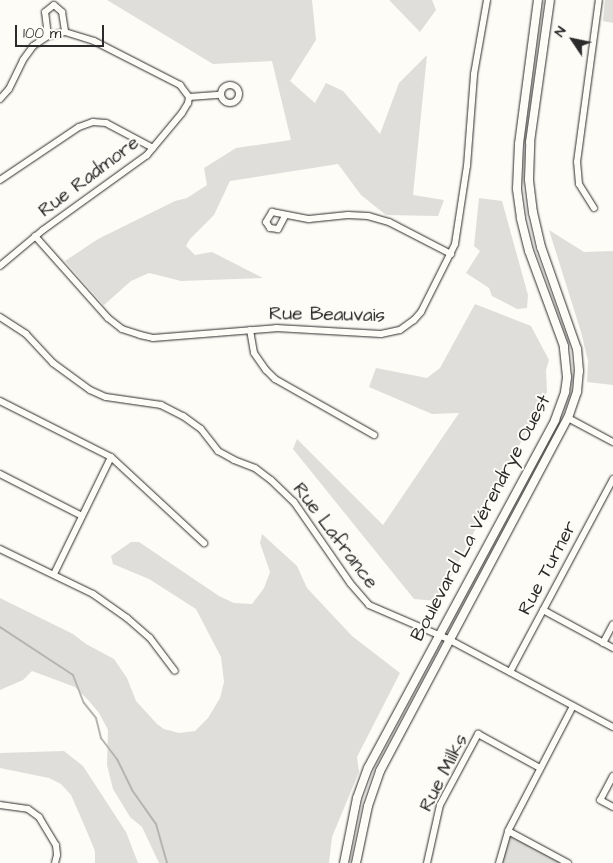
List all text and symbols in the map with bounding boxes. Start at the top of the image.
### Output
scale bar [18,15,106,47]
north arrow [548,15,598,65]
text: N [550,22,571,41]
text: 100 m [23,23,62,44]
street label: Rue Radmore [34,132,144,222]
street label: Rue Beauvais [269,303,385,327]
street label: Boulevard La Vérendrye Ouest [406,391,556,645]
street label: Rue Lafrance [288,478,382,594]
street label: Rue Turner [514,517,582,619]
street label: Rue Milks [415,730,473,816]

